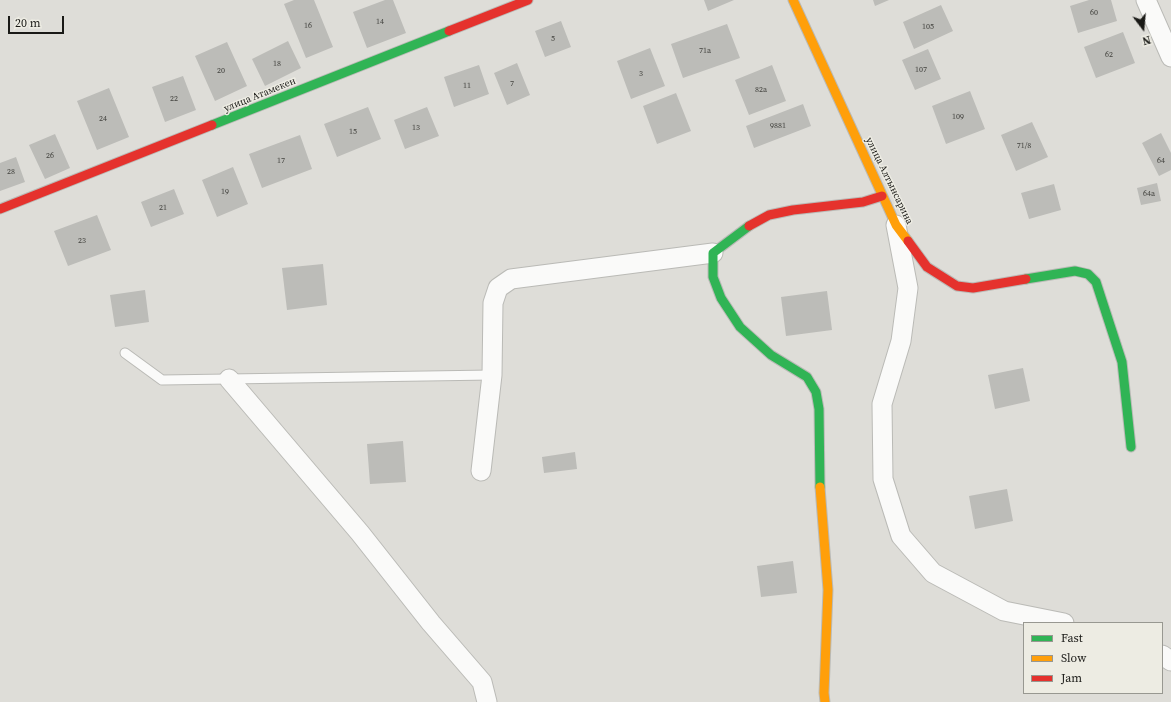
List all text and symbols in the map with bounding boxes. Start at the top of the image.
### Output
scale bar [10,8,66,34]
house number: 60 [1090,8,1098,18]
north arrow [1123,8,1163,48]
text: 20 m [15,15,41,31]
house number: 14 [376,17,384,27]
house number: 16 [304,21,312,31]
house number: 105 [922,22,934,32]
text: N [1141,32,1152,48]
house number: 5 [551,34,555,44]
house number: 71а [699,46,711,56]
house number: 62 [1105,50,1113,60]
house number: 18 [273,59,281,69]
house number: 107 [915,65,927,75]
house number: 20 [217,66,225,76]
house number: 3 [639,69,643,79]
street label: улица Атамекен [222,75,298,115]
house number: 7 [510,79,514,89]
house number: 11 [463,81,471,91]
house number: 82а [755,85,767,95]
house number: 22 [170,94,178,104]
house number: 109 [952,112,964,122]
house number: 24 [99,114,107,124]
house number: 9881 [770,121,786,131]
house number: 13 [412,123,420,133]
house number: 15 [349,127,357,137]
street label: улица Алтынсарина [863,136,915,226]
house number: 71/8 [1017,141,1031,151]
house number: 26 [46,151,54,161]
house number: 17 [277,156,285,166]
house number: 64 [1157,156,1165,166]
house number: 28 [7,167,15,177]
house number: 19 [221,187,229,197]
house number: 64а [1143,189,1155,199]
house number: 21 [159,203,167,213]
house number: 23 [78,236,86,246]
legend [1023,622,1163,694]
text: Fast [1061,630,1083,646]
text: Slow [1061,650,1086,666]
text: Jam [1061,670,1082,686]

